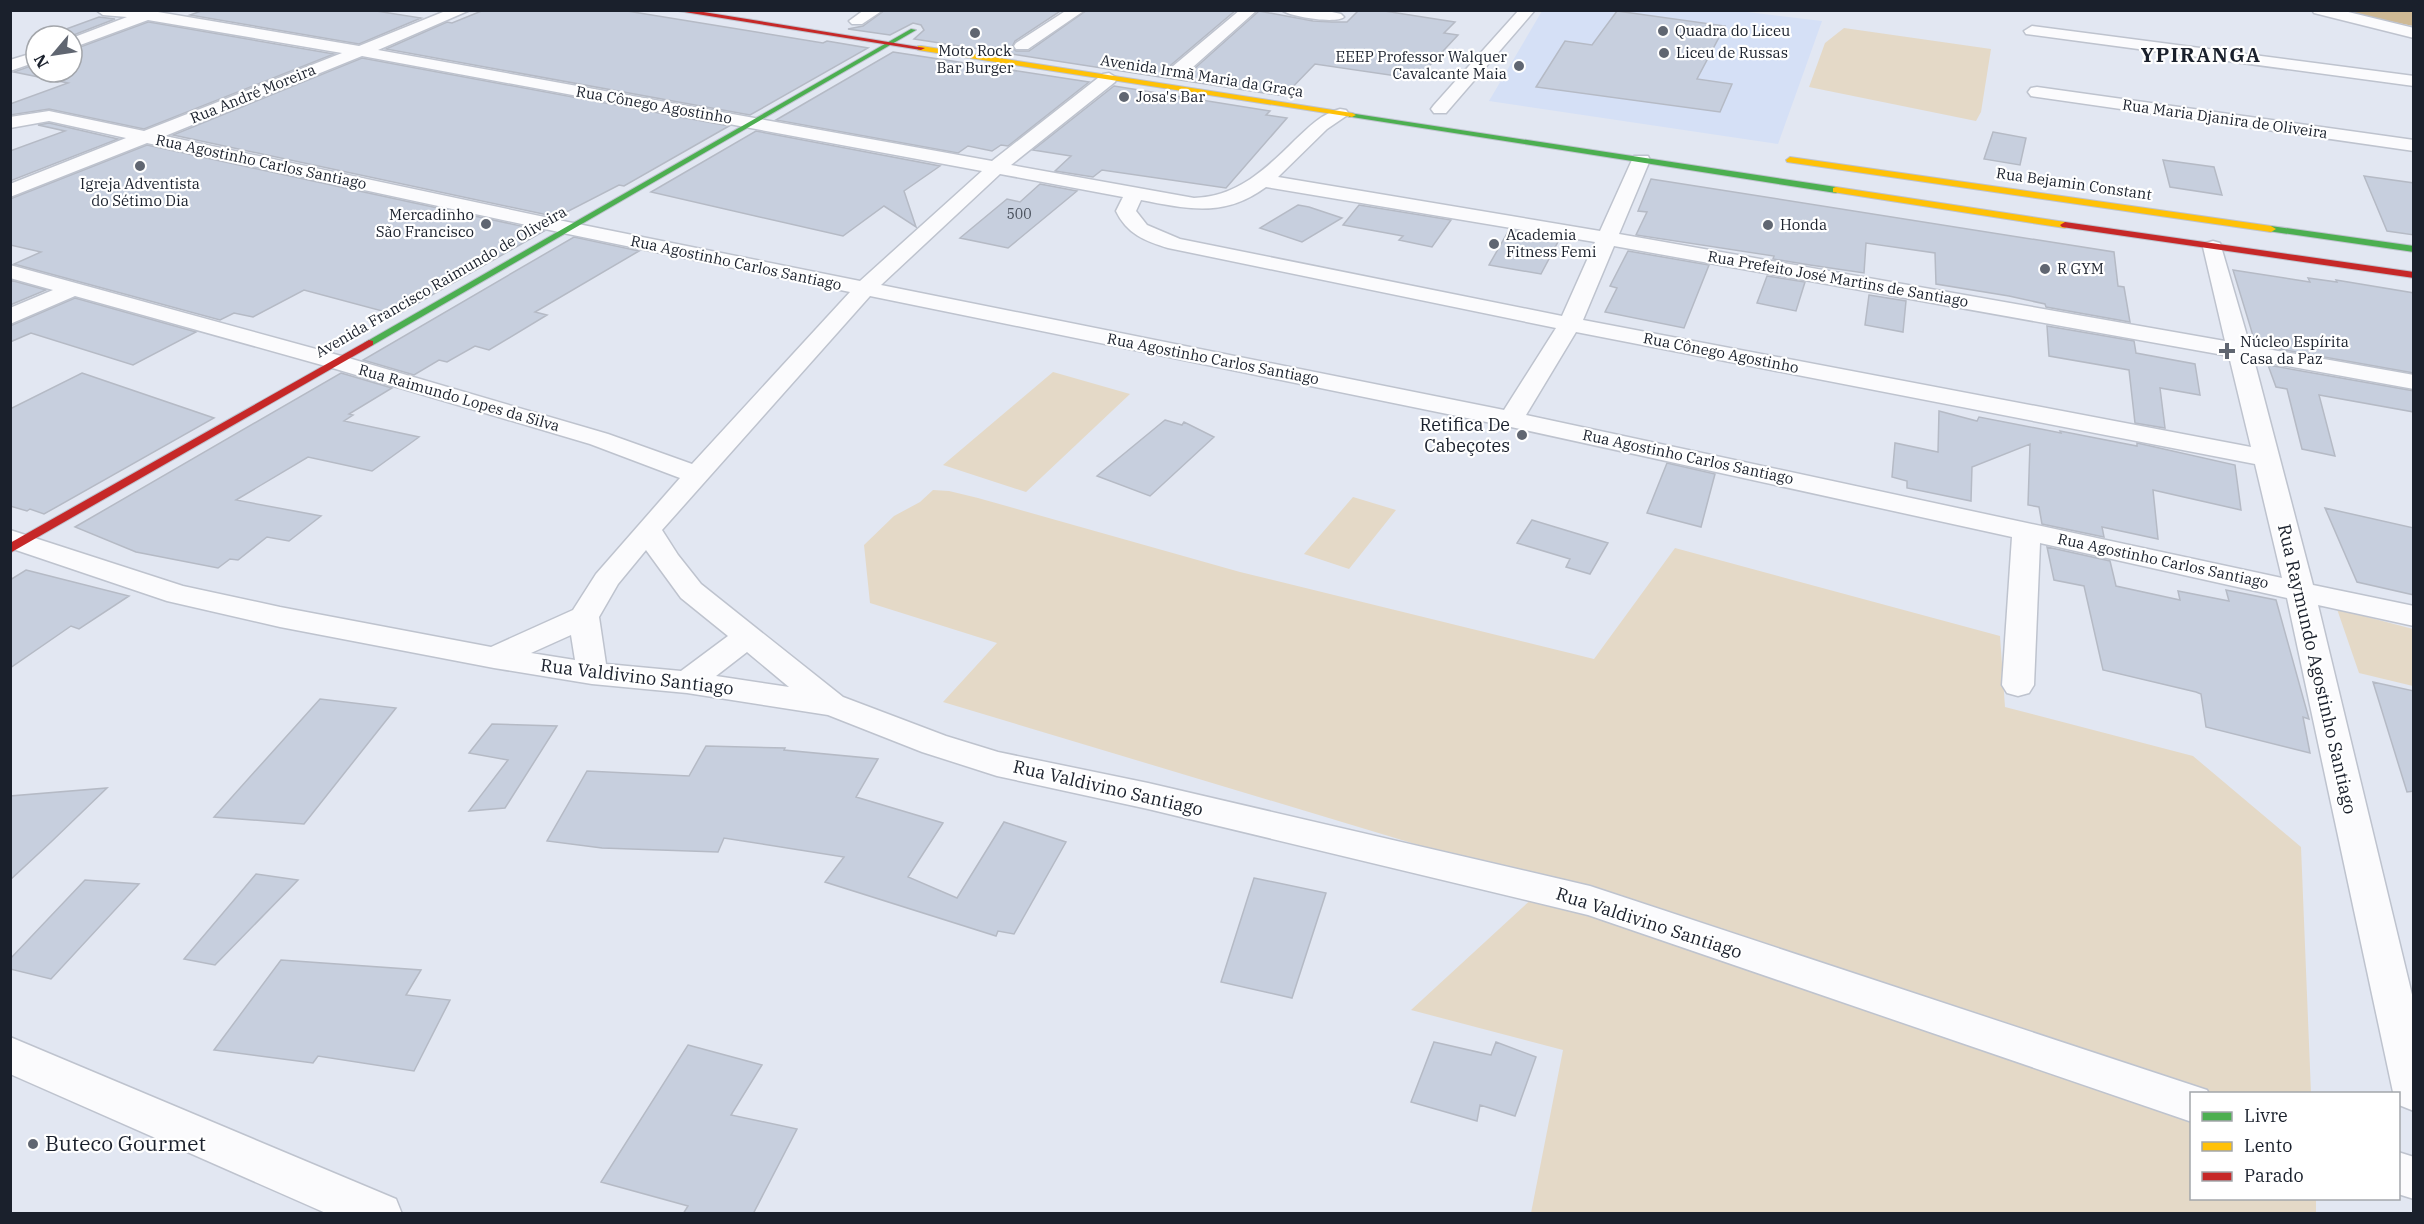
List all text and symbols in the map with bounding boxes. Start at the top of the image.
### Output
place label: Quadra do Liceu [1675,21,1790,40]
north arrow [24,24,84,84]
marker: Quadra do Liceu [1656,24,1670,38]
marker: Moto Rock Bar Burger [968,26,982,40]
place label: Moto Rock Bar Burger [937,41,1014,77]
district label: YPIRANGA [2140,41,2262,68]
place label: Liceu de Russas [1676,43,1788,62]
marker: Liceu de Russas [1657,46,1671,60]
place label: EEEP Professor Walquer Cavalcante Maia [1336,47,1507,83]
street label: Avenida Irmã Maria da Graça [1099,50,1305,101]
text: N [29,51,53,72]
marker: EEEP Professor Walquer Cavalcante Maia [1512,59,1526,73]
street label: Rua André Moreira [187,60,318,127]
street label: Rua Cônego Agostinho [575,81,734,128]
place label: Josa's Bar [1136,87,1206,106]
marker: Josa's Bar [1117,90,1131,104]
street label: Rua Maria Djanira de Oliveira [2121,95,2329,142]
street label: Rua Agostinho Carlos Santiago [154,130,368,193]
marker: Igreja Adventista do Sétimo Dia [133,159,147,173]
street label: Rua Bejamin Constant [1995,163,2153,204]
place label: Igreja Adventista do Sétimo Dia [80,174,200,210]
street label: Avenida Francisco Raimundo de Oliveira [312,202,570,362]
place label: Mercadinho São Francisco [376,205,474,241]
house number: 500 [1006,205,1032,223]
place label: Honda [1780,215,1827,234]
marker: Mercadinho São Francisco [479,217,493,231]
marker: Honda [1761,218,1775,232]
place label: Academia Fitness Femi [1506,225,1597,261]
street label: Rua Agostinho Carlos Santiago [629,231,843,294]
marker: Academia Fitness Femi [1487,237,1501,251]
street label: Rua Prefeito José Martins de Santiago [1706,246,1970,311]
place label: R GYM [2057,259,2104,278]
marker: R GYM [2038,262,2052,276]
street label: Rua Cônego Agostinho [1642,328,1801,377]
street label: Rua Agostinho Carlos Santiago [1106,329,1321,388]
place label: Núcleo Espírita Casa da Paz [2240,332,2349,368]
marker: Núcleo Espírita Casa da Paz [2218,342,2236,360]
street label: Rua Raimundo Lopes da Silva [356,360,562,435]
place label: Retifica De Cabeçotes [1420,413,1510,457]
street label: Rua Agostinho Carlos Santiago [1581,425,1795,488]
marker: Retifica De Cabeçotes [1515,428,1529,442]
street label: Rua Raymundo Agostinho Santiago [2273,522,2362,816]
street label: Rua Agostinho Carlos Santiago [2056,529,2270,592]
street label: Rua Valdivino Santiago [539,653,735,700]
street label: Rua Valdivino Santiago [1011,754,1205,821]
street label: Rua Valdivino Santiago [1553,882,1745,963]
legend [2190,1092,2400,1200]
text: Livre [2244,1104,2288,1127]
place label: Buteco Gourmet [45,1129,206,1157]
text: Lento [2244,1134,2292,1157]
marker: Buteco Gourmet [26,1137,40,1151]
text: Parado [2244,1164,2304,1187]

